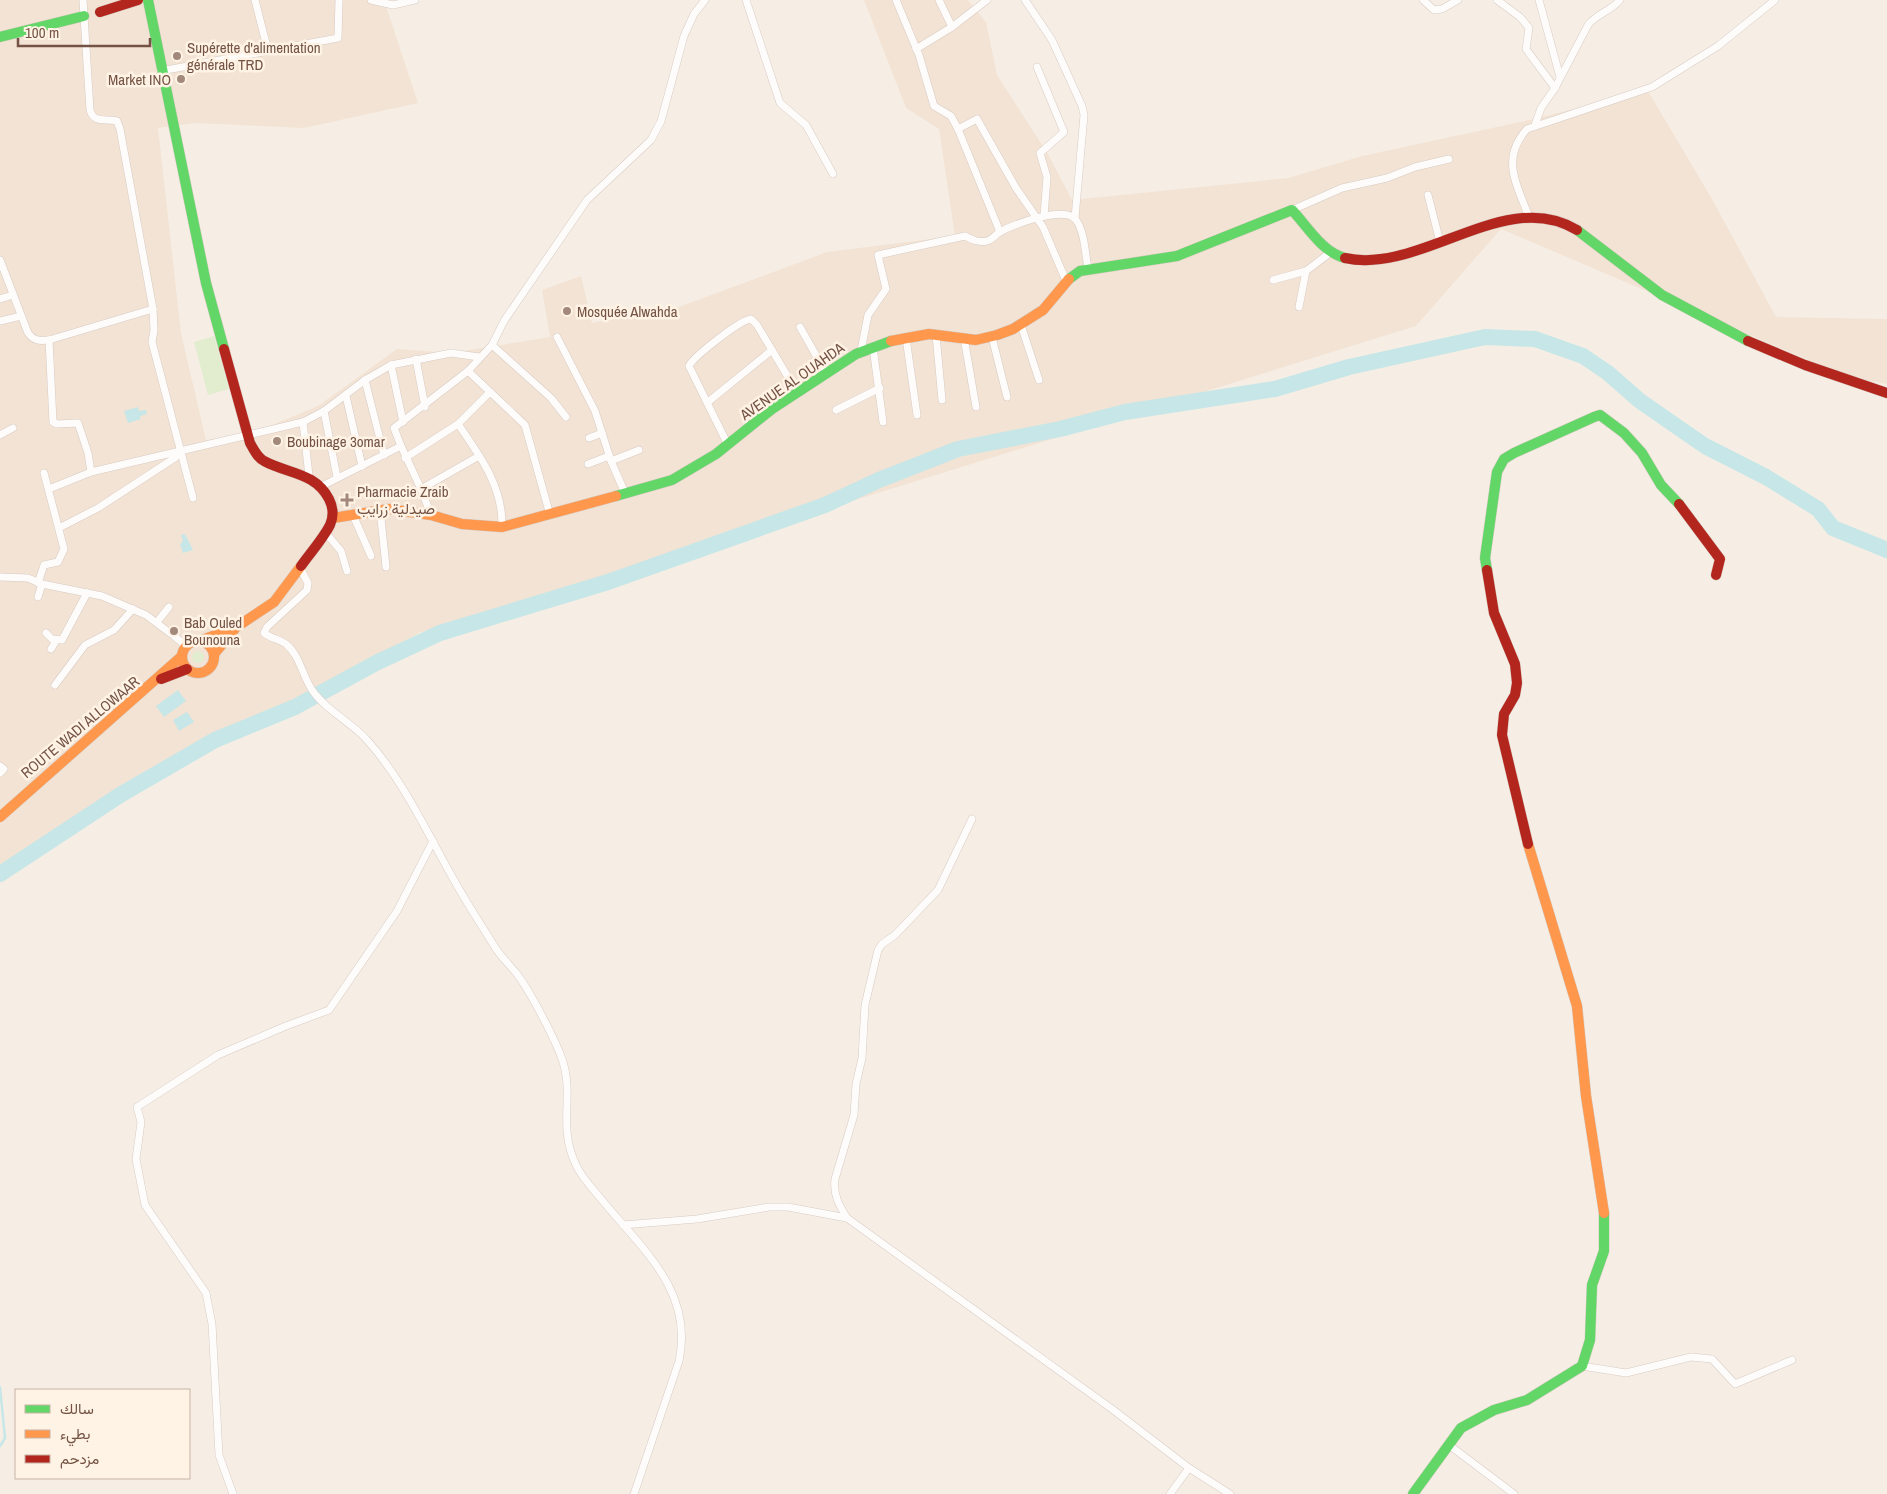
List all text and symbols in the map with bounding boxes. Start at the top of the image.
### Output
scale bar [18,15,150,47]
text: 100 m [25,22,59,43]
place label: Supérette d'alimentation générale TRD [187,37,321,75]
marker: Supérette d'alimentation générale TRD [171,50,183,62]
place label: Market INO [108,69,171,90]
marker: Market INO [175,73,187,85]
place label: Mosquée Alwahda [577,301,678,322]
marker: Mosquée Alwahda [561,305,573,317]
street label: AVENUE AL OUAHDA [735,337,849,425]
place label: Boubinage 3omar [287,431,385,452]
marker: Boubinage 3omar [271,435,283,447]
place label: Pharmacie Zraib صيدلية زرايب [357,481,449,519]
marker: Pharmacie Zraib صيدلية زرايب [341,494,353,506]
place label: Bab Ouled Bounouna [184,612,242,650]
marker: Bab Ouled Bounouna [168,625,180,637]
street label: ROUTE WADI ALLOWAAR [16,671,144,783]
legend [15,1389,190,1479]
text: سالك [60,1398,94,1419]
text: بطيء [60,1423,90,1447]
text: مزدحم [60,1448,99,1469]

